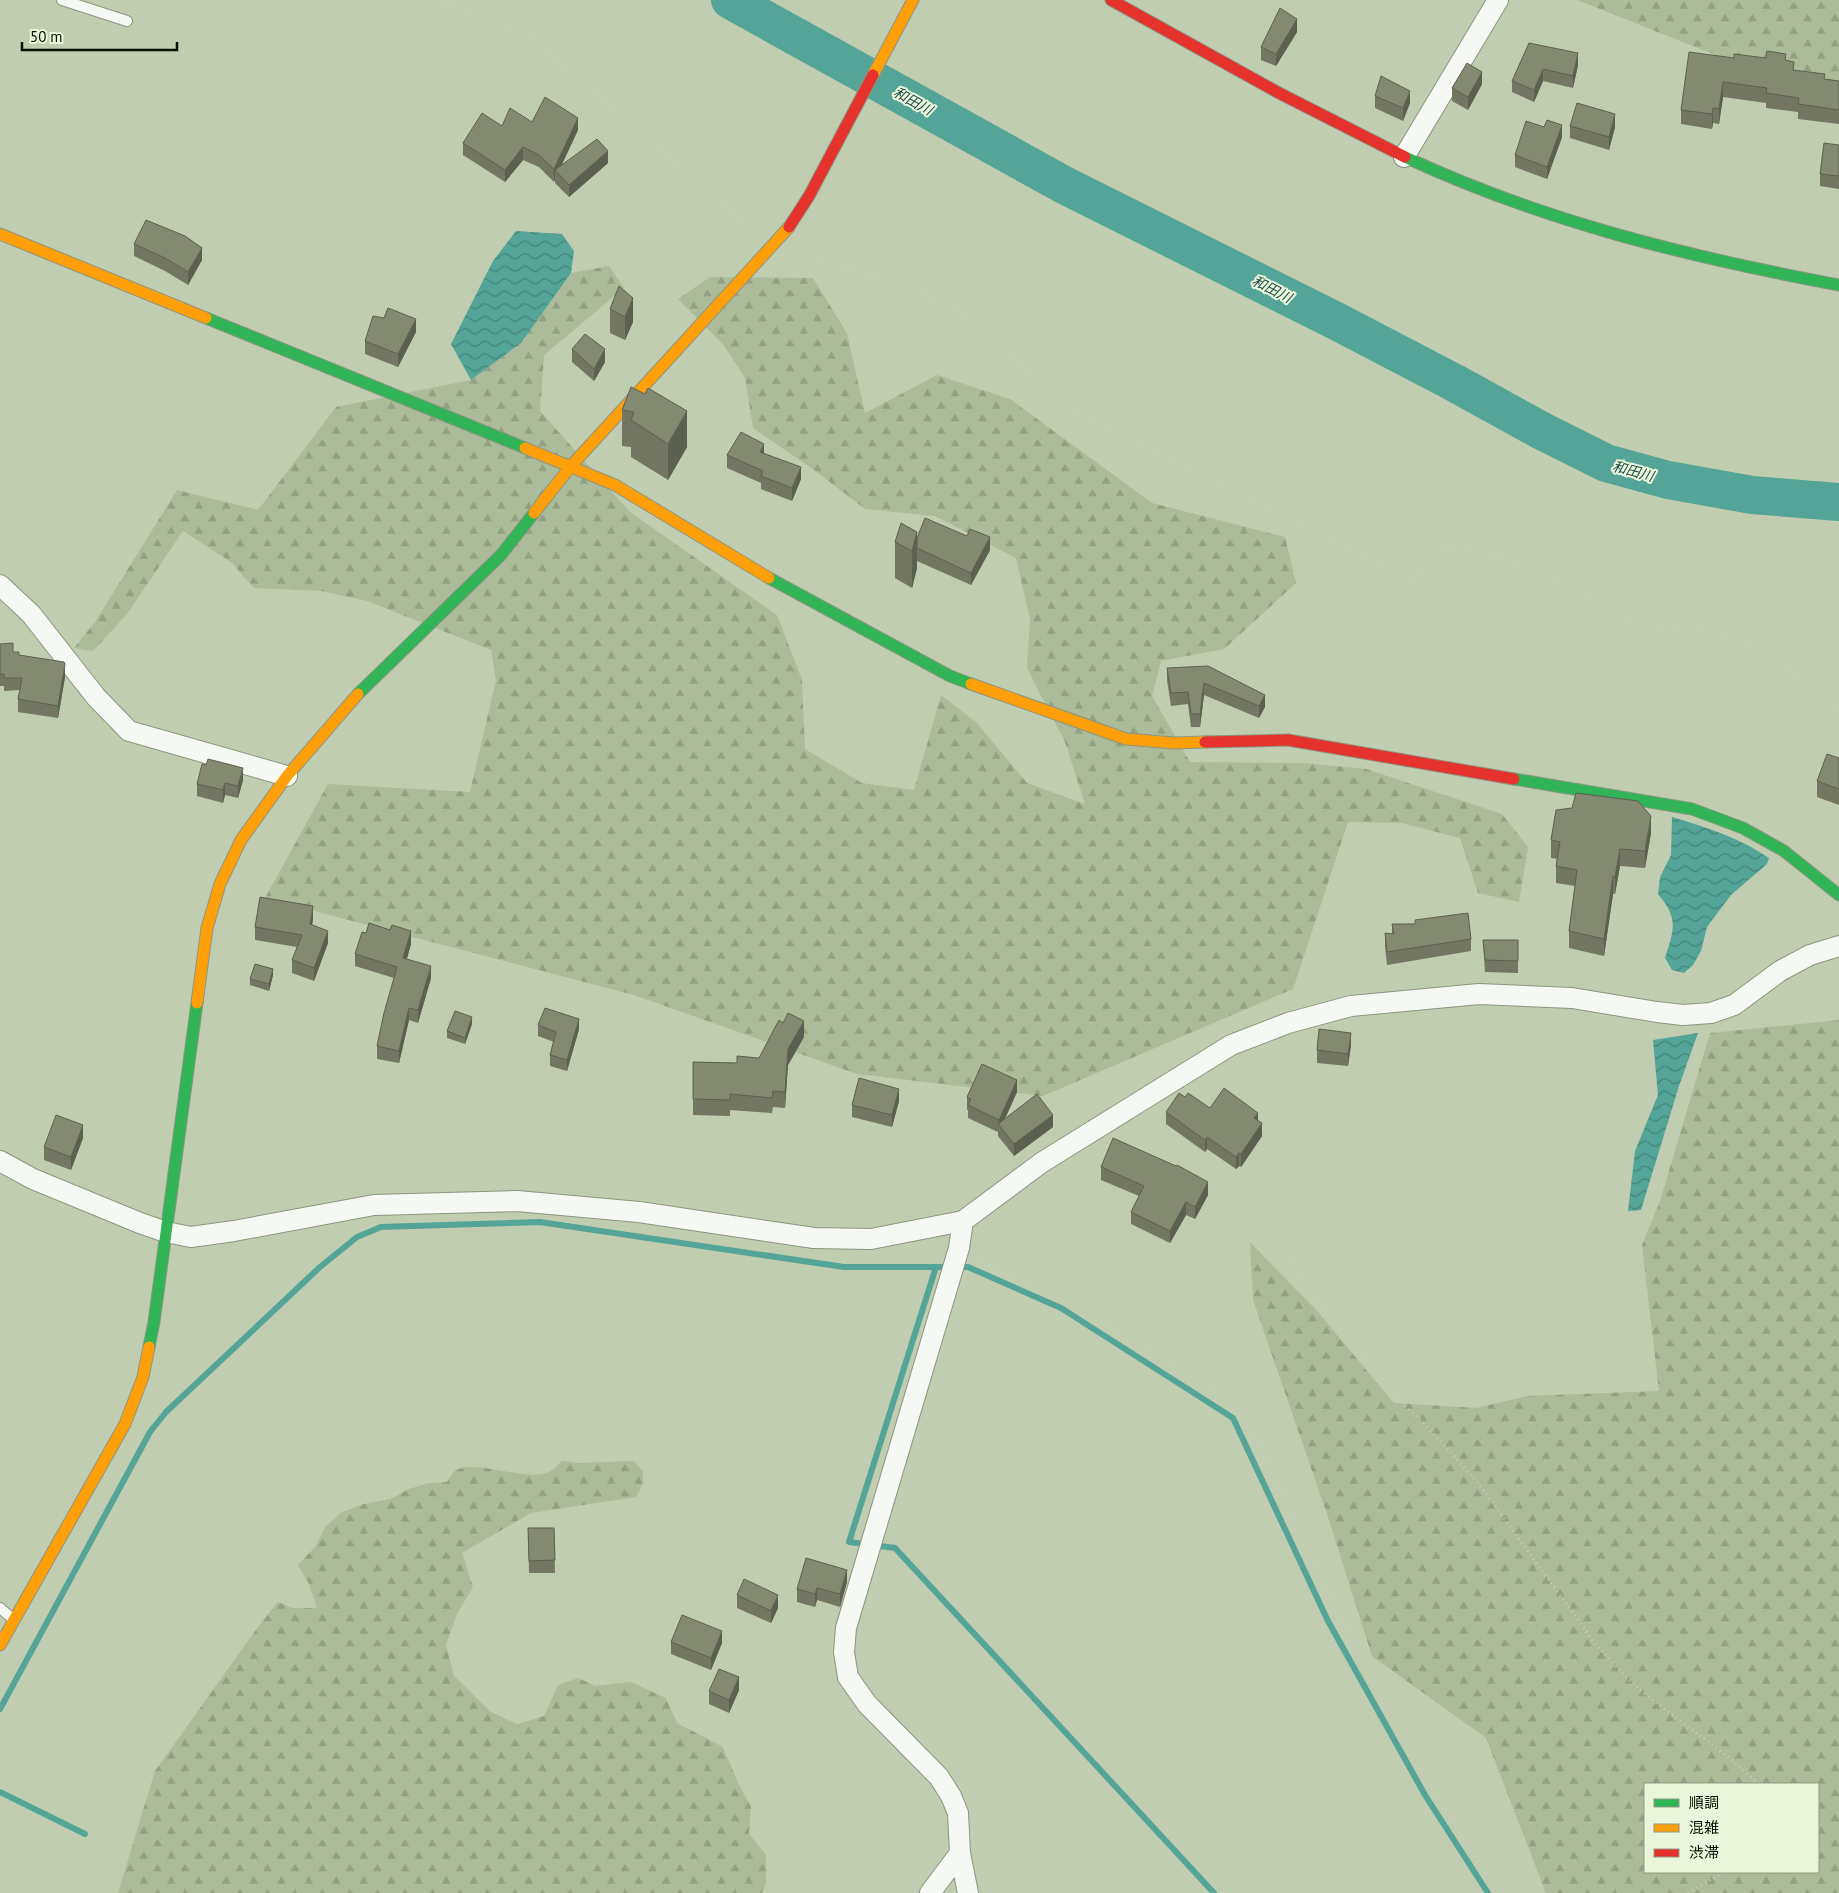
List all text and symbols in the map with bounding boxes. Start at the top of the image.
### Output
scale bar [22,20,178,52]
text: 50 m [30,27,63,46]
water label: 和田川 [890,83,937,120]
water label: 和田川 [1249,271,1297,307]
water label: 和田川 [1610,457,1658,486]
legend [1644,1783,1819,1873]
text: 順調 [1689,1793,1719,1812]
text: 混雑 [1689,1818,1719,1837]
text: 渋滞 [1689,1843,1719,1862]

